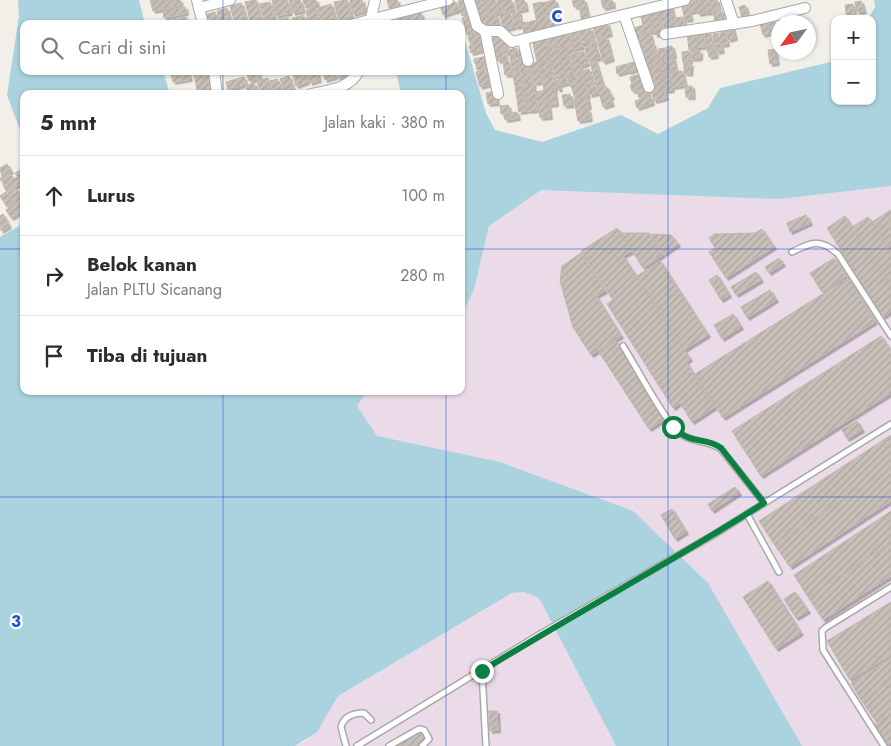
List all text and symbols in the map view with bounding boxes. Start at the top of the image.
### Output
text: C [551,5,563,28]
north arrow [771,15,816,60]
map controls [831,15,876,105]
button: + [831,15,876,60]
search box [20,20,465,75]
icon: search [38,34,66,62]
text: Cari di sini [78,34,166,61]
button: − [831,60,876,105]
text: 5 mnt [40,108,96,138]
text: Jalan kaki · 380 m [324,111,445,134]
icon: ahead [40,182,68,210]
text: Lurus [87,182,135,209]
text: 100 m [401,184,445,207]
text: Belok kanan [87,251,197,278]
icon: right [40,262,68,290]
text: 280 m [400,264,445,287]
text: Jalan PLTU Sicanang [87,278,222,301]
icon: arrive [40,342,68,370]
text: Tiba di tujuan [87,342,207,369]
route start [662,416,685,439]
text: 3 [11,610,21,633]
route end [471,660,494,683]

